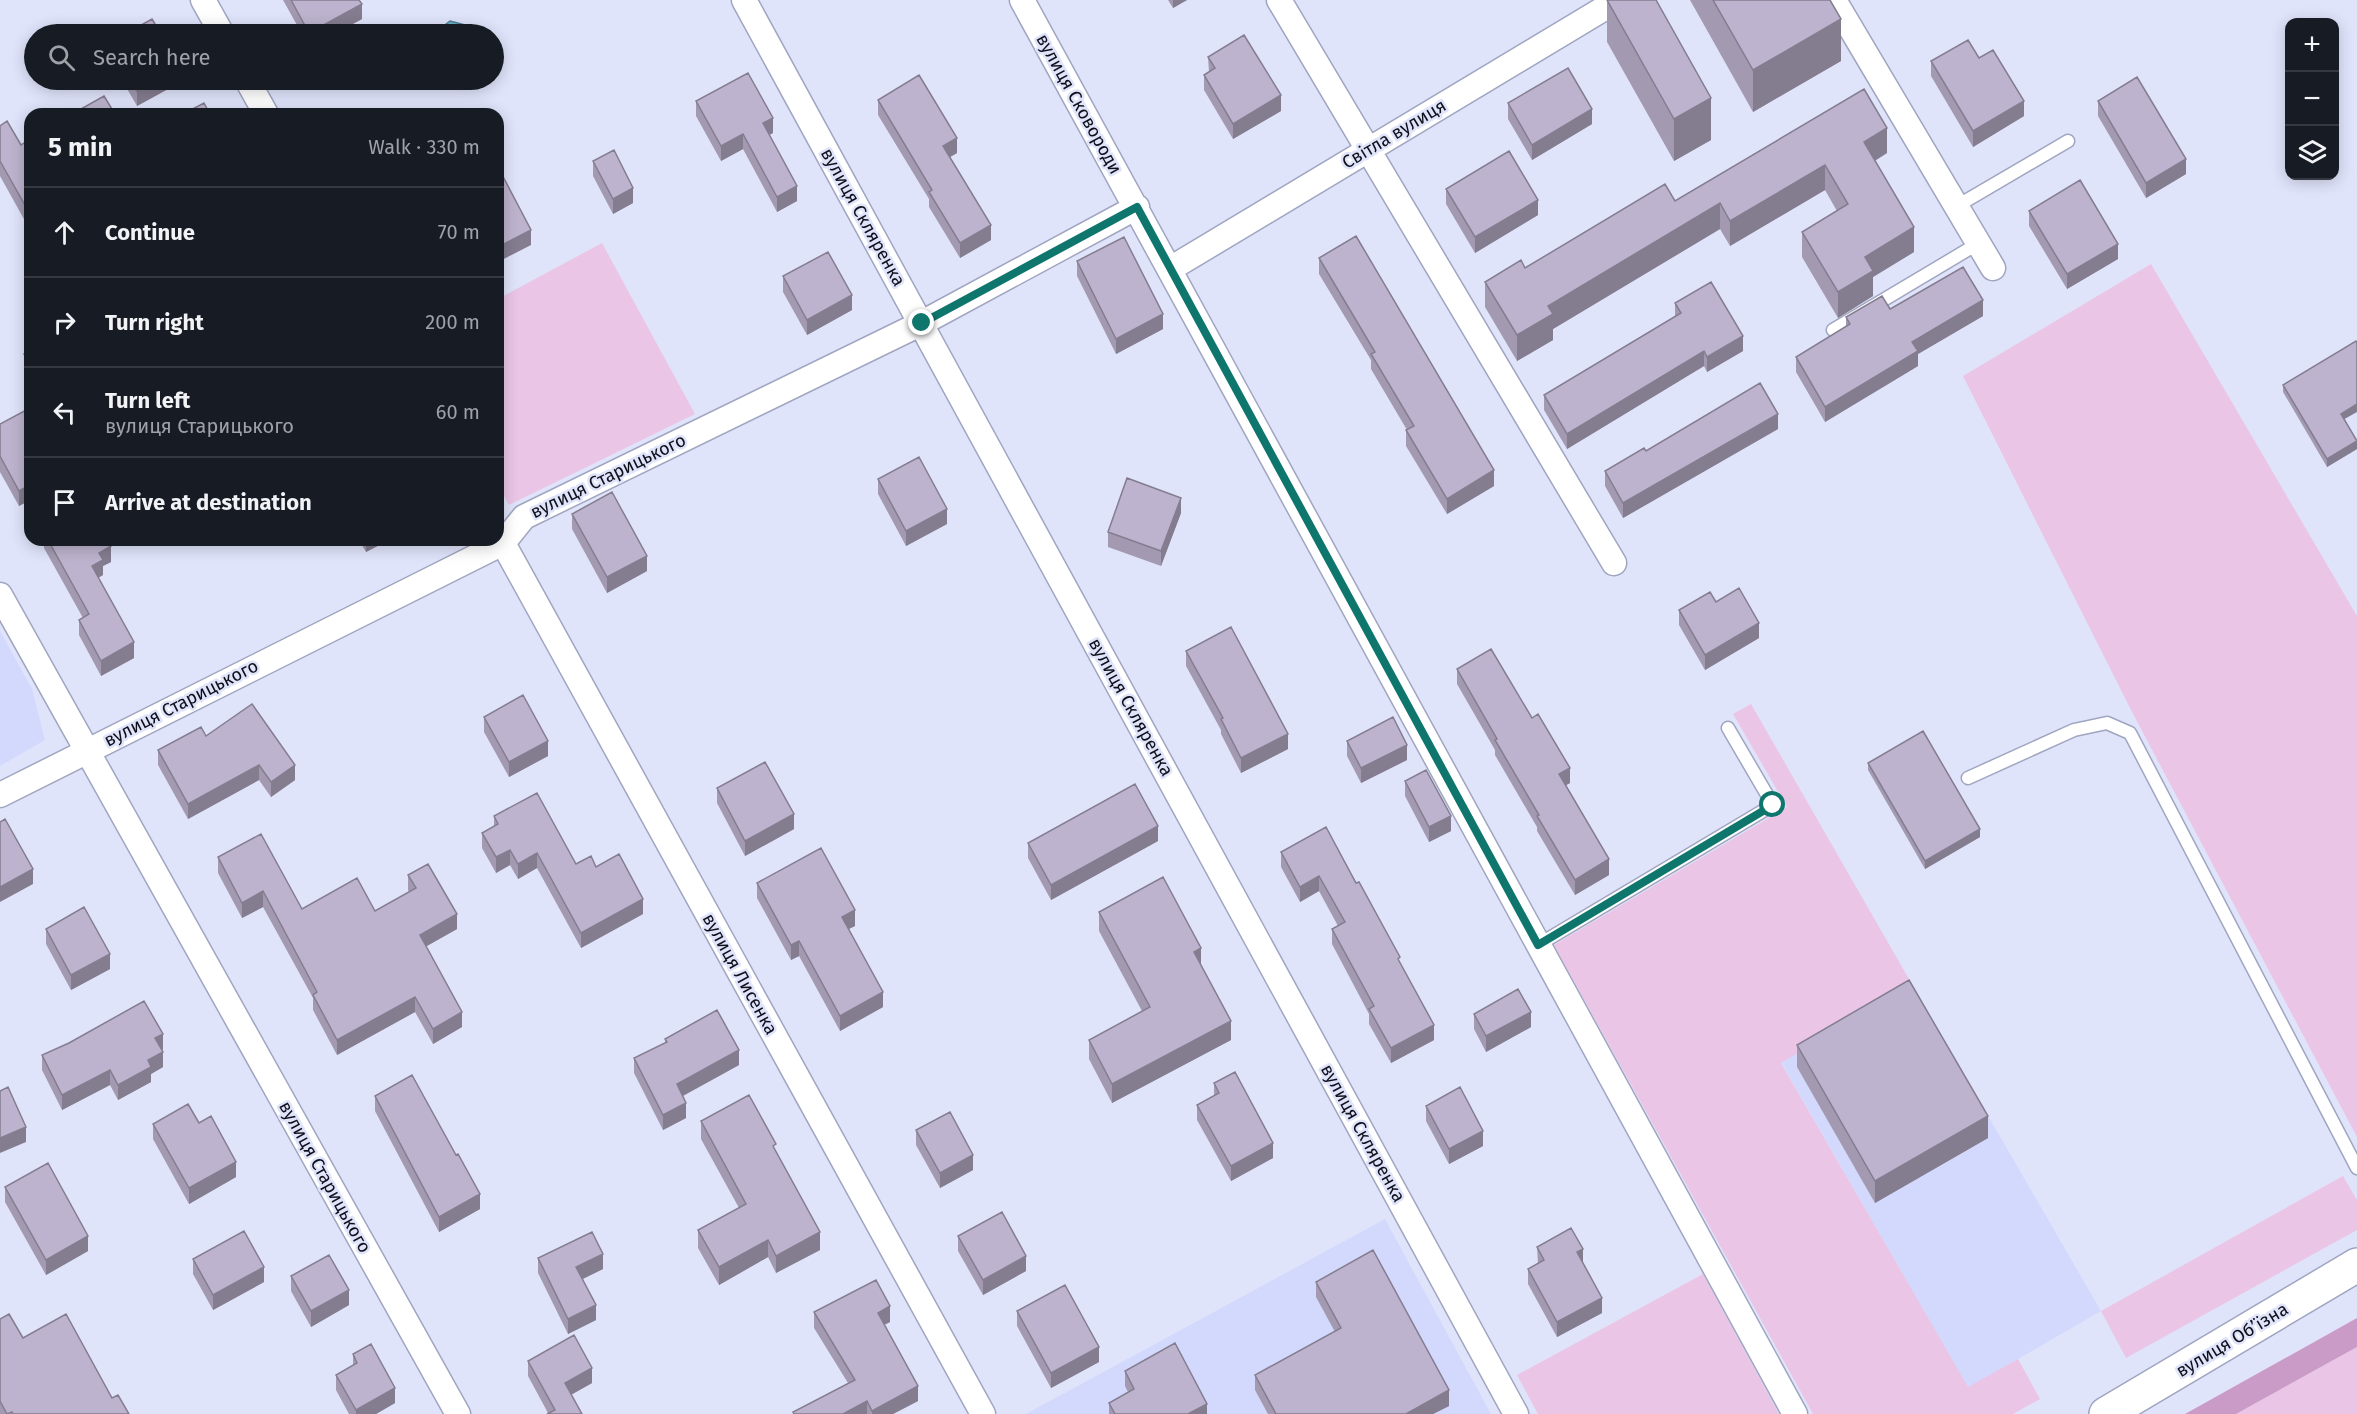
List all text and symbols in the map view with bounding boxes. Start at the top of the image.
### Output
map controls [2285,18,2339,180]
button: + [2285,18,2339,72]
search box [24,24,504,90]
street label: вулиця Сковороди [1031,30,1127,178]
icon: search [45,41,78,74]
text: Search here [93,44,211,71]
button: − [2285,72,2339,126]
street label: Світла вулиця [1338,94,1450,174]
button: layers [2285,126,2339,180]
text: 5 min [48,132,112,163]
text: Walk · 330 m [368,135,480,159]
street label: вулиця Скляренка [816,144,910,290]
icon: ahead [48,216,81,249]
text: Continue [105,219,195,246]
text: 70 m [438,220,480,244]
icon: right [48,306,81,339]
text: Turn right [105,309,204,336]
route end [908,309,934,335]
text: 200 m [425,310,480,334]
text: Turn left [105,387,190,414]
icon: left [48,396,81,429]
text: 60 m [436,400,480,424]
text: вулиця Старицького [105,414,294,438]
street label: вулиця Старицького [527,429,689,523]
icon: arrive [48,486,81,519]
text: Arrive at destination [105,489,312,516]
street label: вулиця Скляренка [1084,634,1178,780]
street label: вулиця Старицького [100,655,262,751]
route start [1759,791,1785,817]
street label: вулиця Лисенка [698,910,782,1038]
street label: вулиця Скляренка [1316,1060,1410,1206]
street label: вулиця Старицького [274,1097,376,1257]
street label: вулиця Об’їзна [2172,1298,2292,1382]

